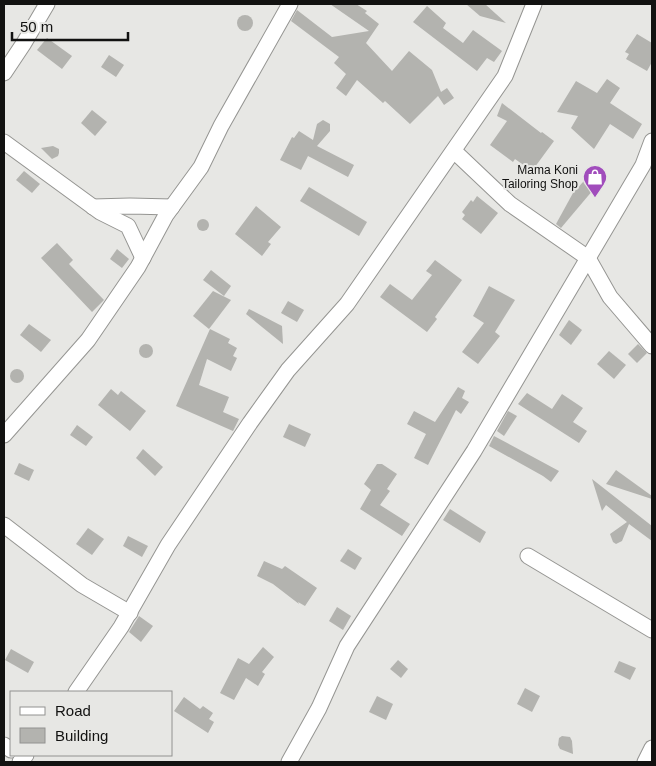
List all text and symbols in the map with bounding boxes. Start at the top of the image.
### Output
scale bar [12,10,129,42]
text: 50 m [20,18,53,35]
place label: Mama Koni Tailoring Shop [502,163,578,191]
shop icon: Mama Koni Tailoring Shop [582,164,608,198]
legend [10,691,172,756]
text: Road [55,702,91,719]
text: Building [55,727,108,744]

